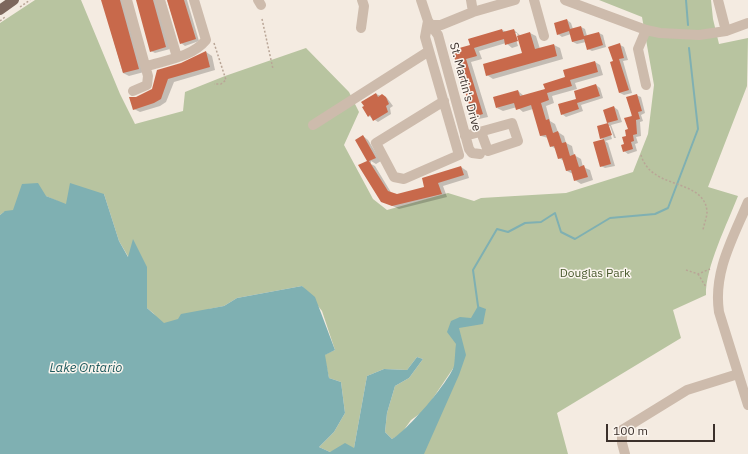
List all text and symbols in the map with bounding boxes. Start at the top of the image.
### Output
street label: St. Martin's Drive [446,41,484,133]
park label: Douglas Park [560,267,630,281]
water label: Lake Ontario [49,360,123,376]
scale bar [608,416,717,442]
text: 100 m [613,423,648,438]

